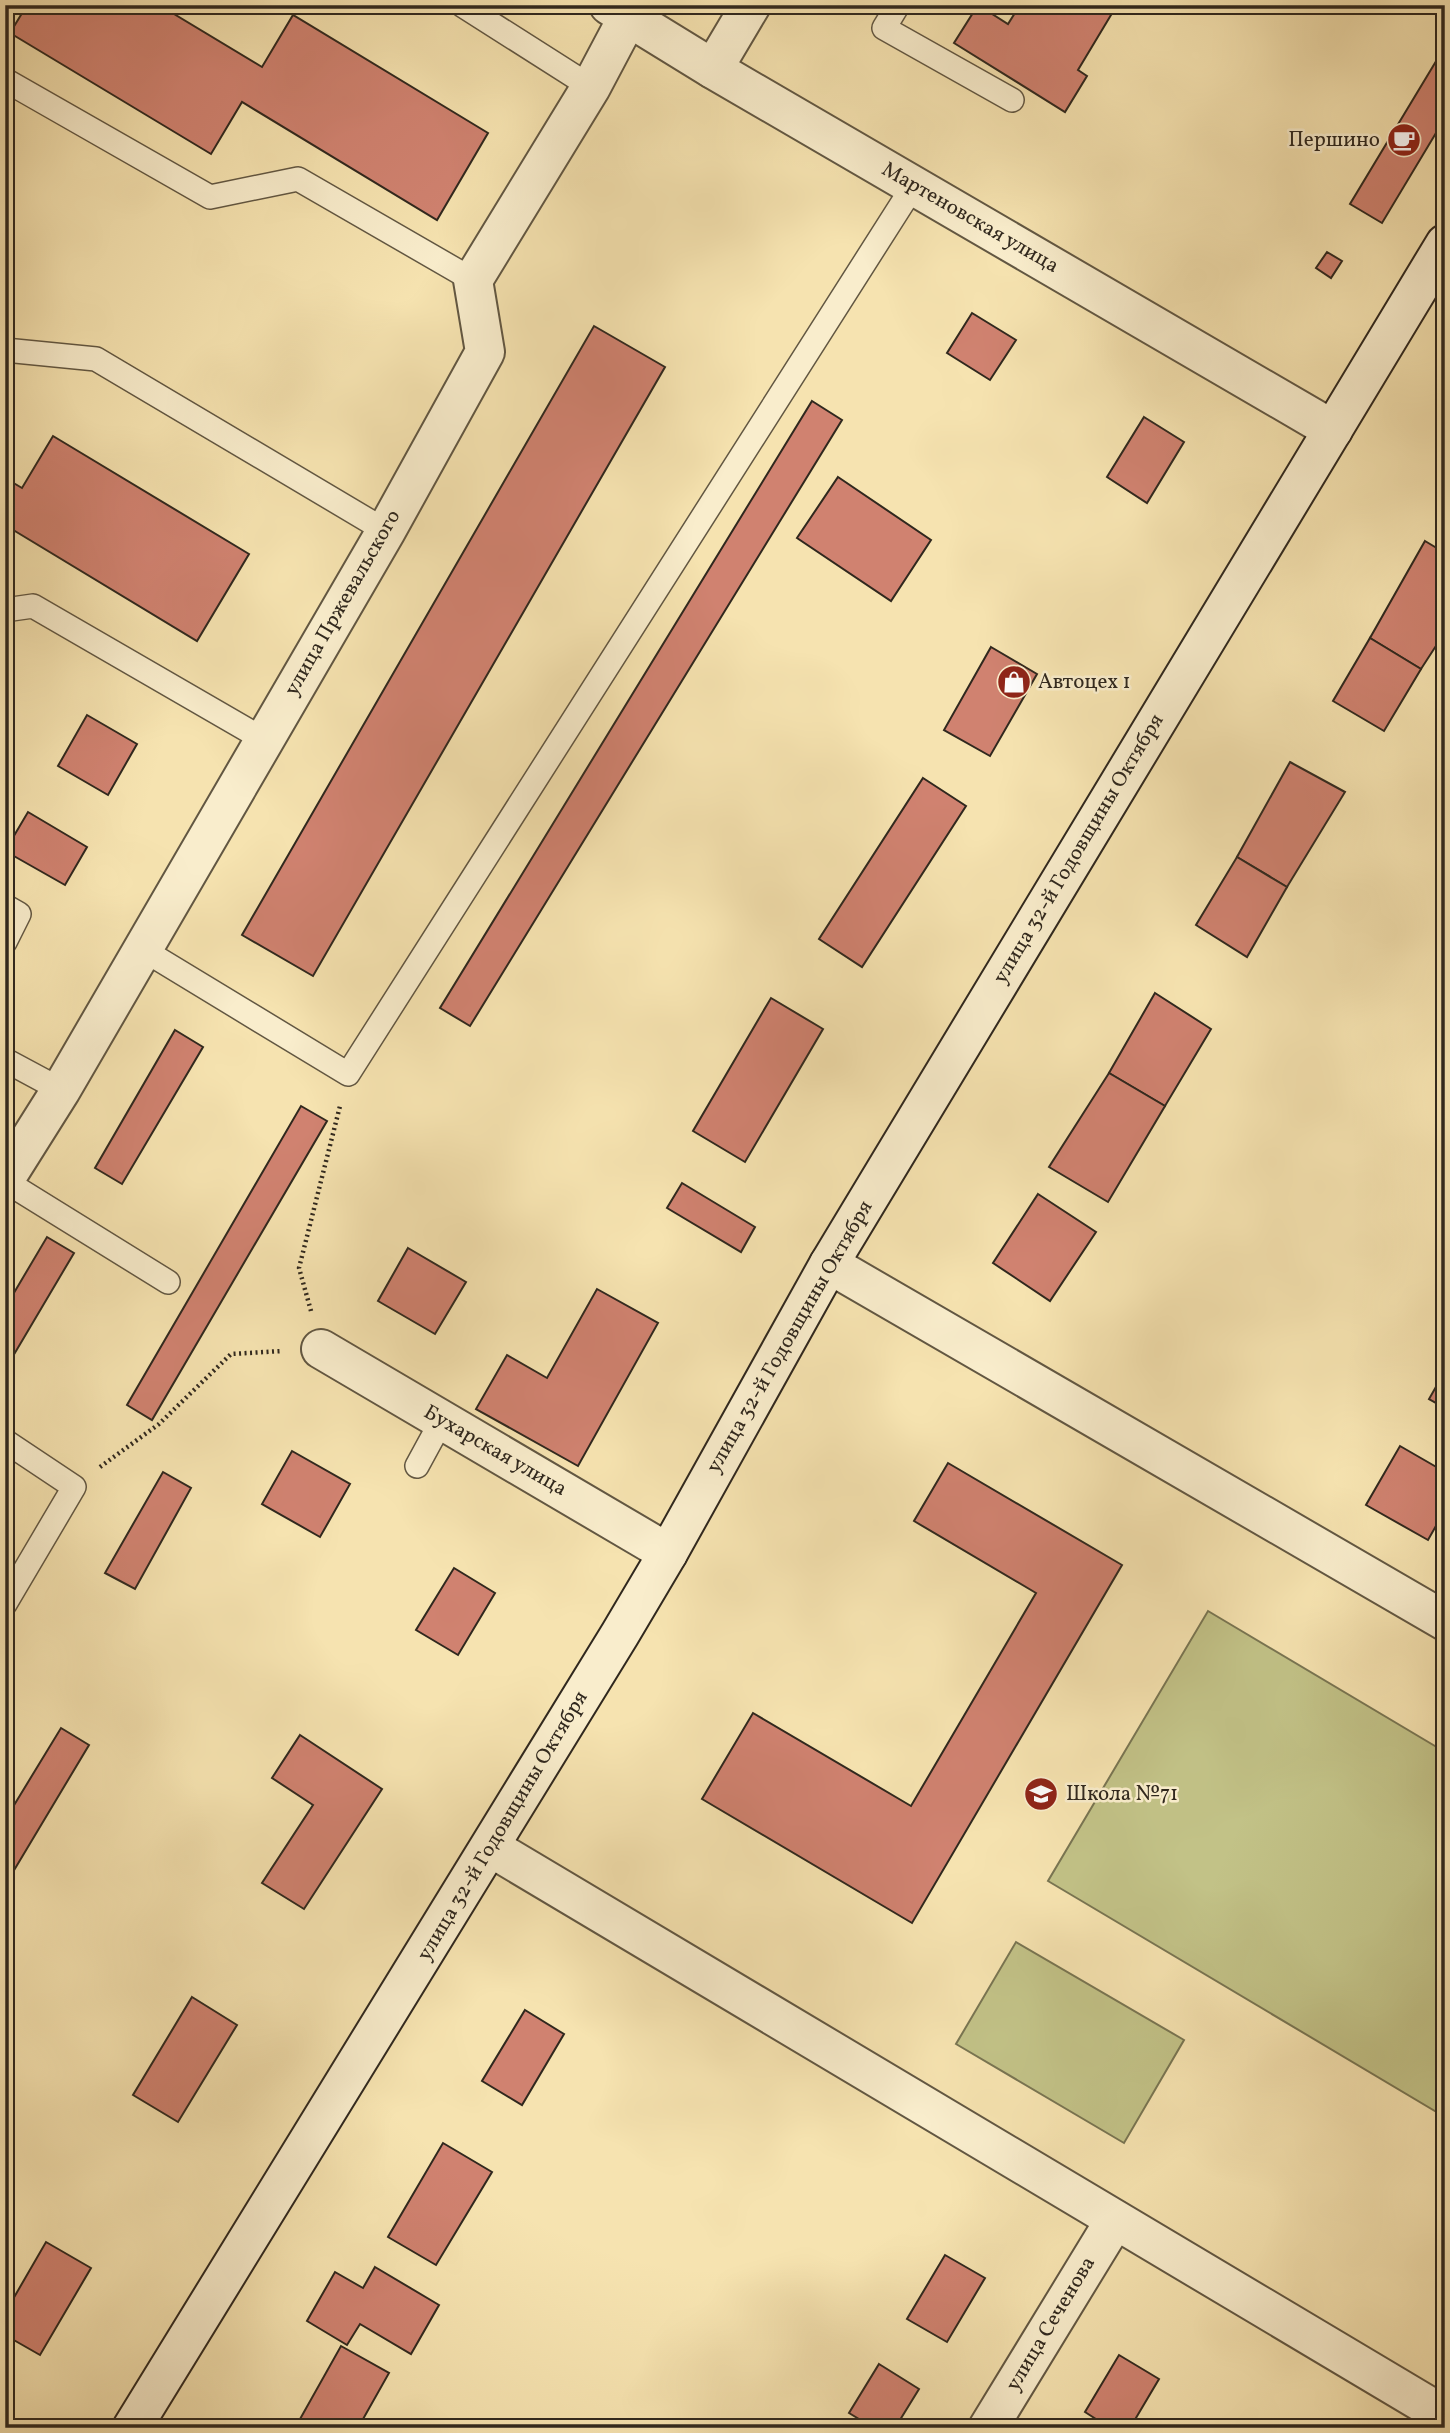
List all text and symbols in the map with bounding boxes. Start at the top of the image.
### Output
cafe icon: Першино [1385,121,1423,159]
place label: Першино [1288,126,1380,155]
street label: Мартеновская улица [876,155,1064,281]
street label: улица Пржевальского [278,505,408,701]
shop icon: Автоцех 1 [995,663,1033,701]
place label: Автоцех 1 [1038,668,1131,697]
street label: улица 32-й Годовщины Октября [987,708,1171,990]
street label: улица 32-й Годовщины Октября [700,1195,880,1479]
street label: Бухарская улица [418,1398,572,1504]
street label: улица 32-й Годовщины Октября [411,1685,595,1967]
school or university icon: Школа №71 [1022,1775,1060,1813]
place label: Школа №71 [1066,1780,1178,1809]
street label: улица Сеченова [999,2251,1103,2397]

